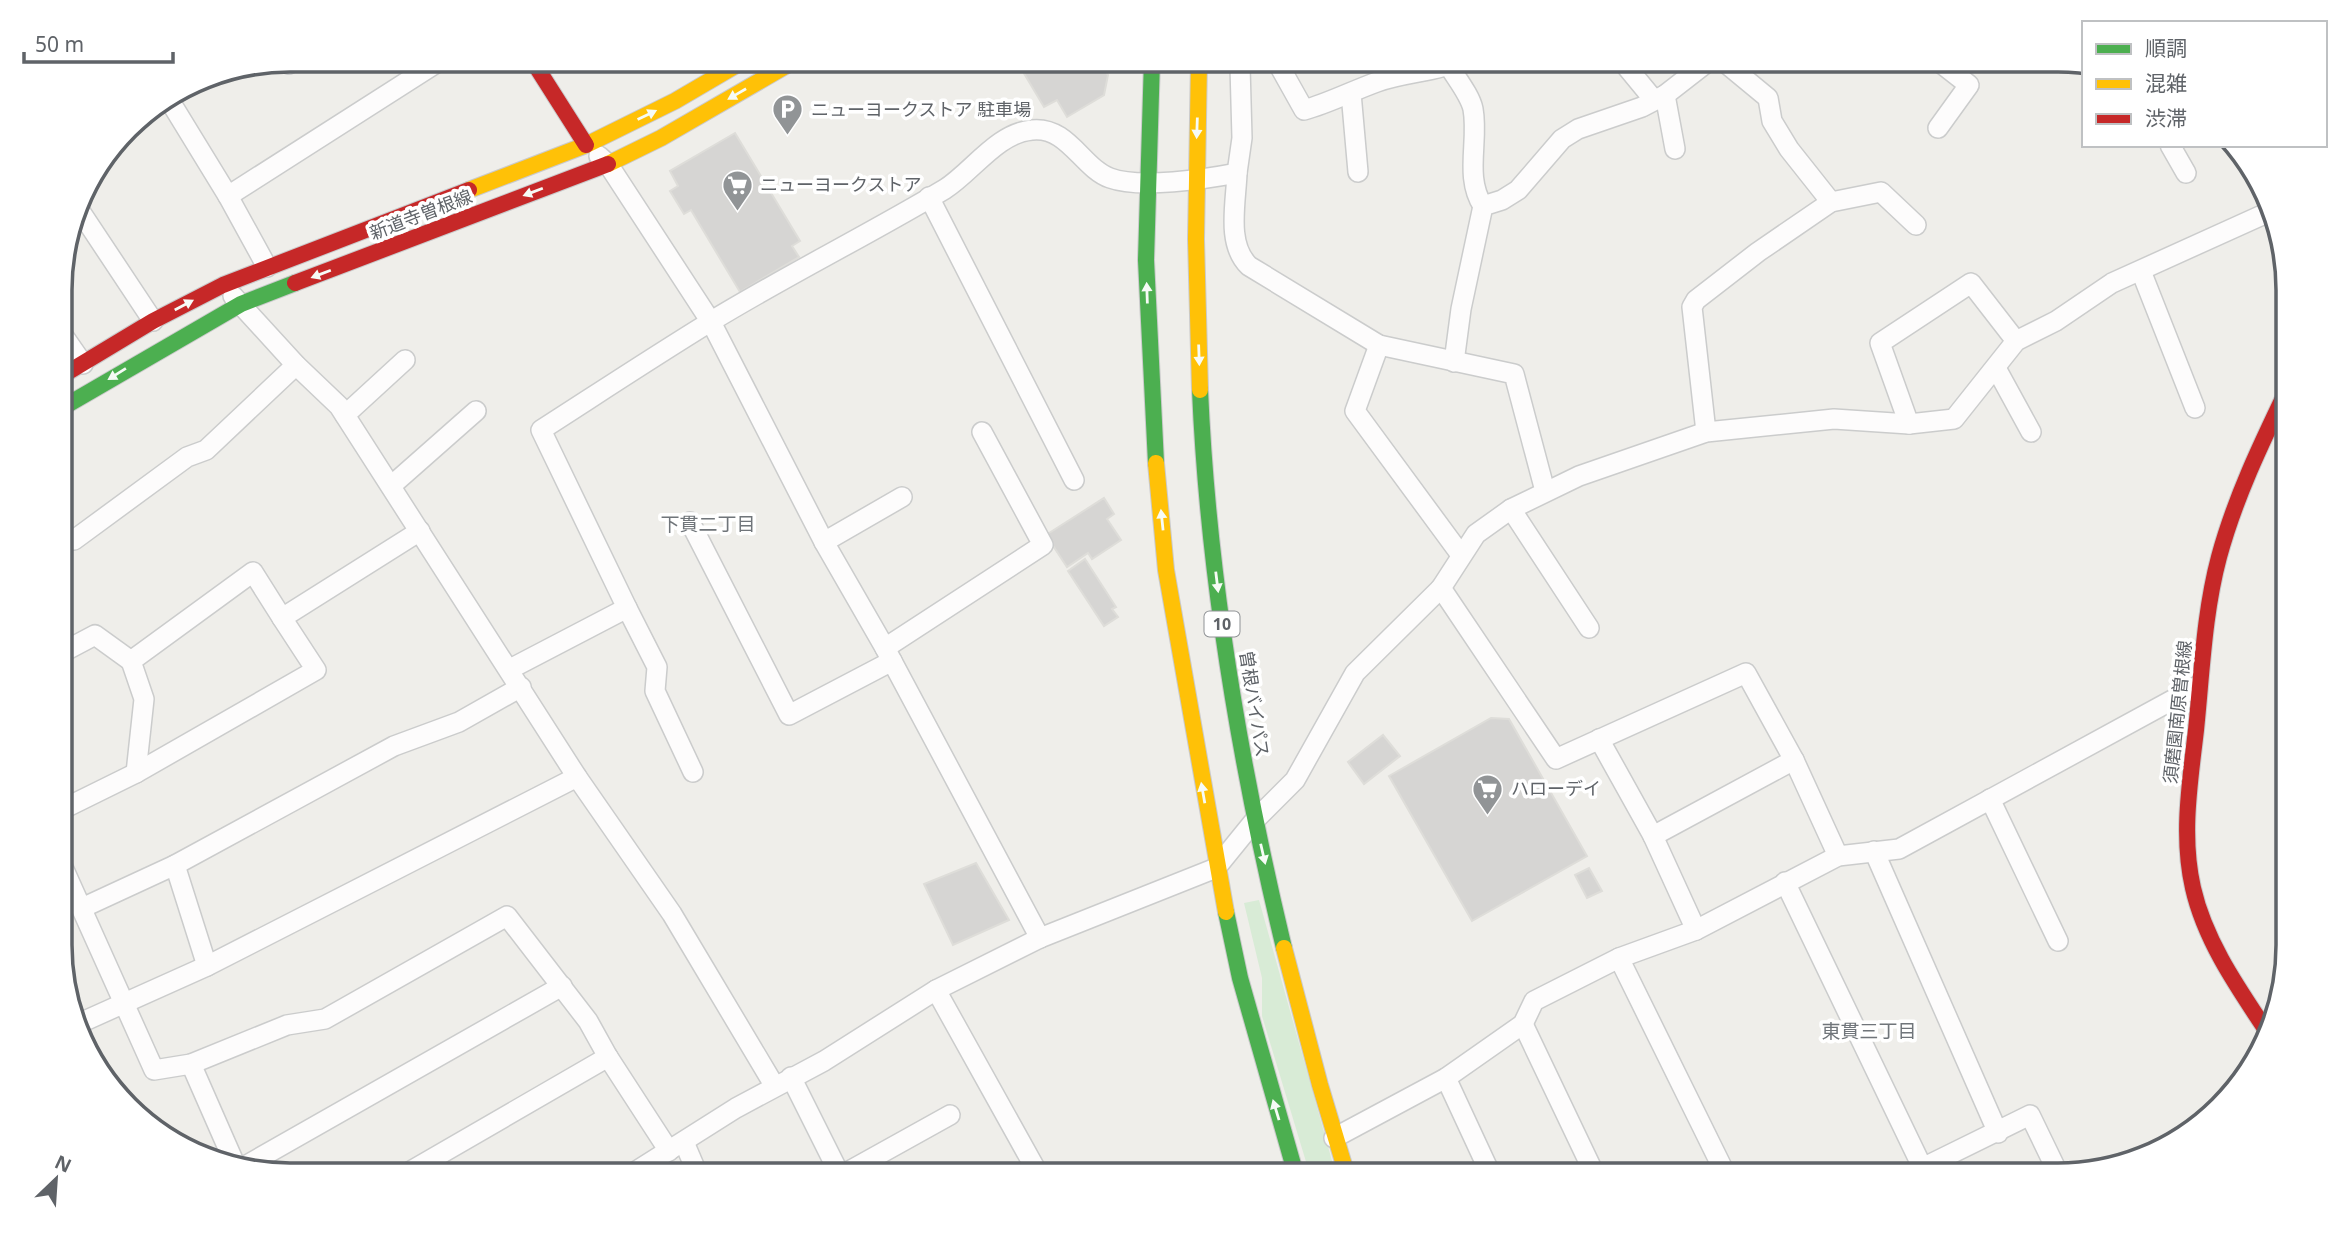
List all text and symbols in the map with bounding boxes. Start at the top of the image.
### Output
scale bar [24,21,173,65]
legend [2082,21,2327,147]
text: 50 m [35,30,84,58]
text: 順調 [2145,34,2187,62]
text: 混雑 [2145,69,2187,97]
one-way arrow [728,88,747,100]
parking icon: ニューヨークストア 駐車場 [771,93,805,137]
place label: ニューヨークストア 駐車場 [811,97,1031,121]
text: 渋滞 [2145,104,2187,132]
one-way arrow [637,109,657,120]
one-way arrow [1191,117,1203,139]
supermarket icon: ニューヨークストア [720,168,754,212]
place label: ニューヨークストア [760,172,921,196]
street label: 新道寺曽根線 [366,184,475,245]
one-way arrow [522,187,543,198]
one-way arrow [310,268,331,279]
one-way arrow [1141,282,1153,304]
one-way arrow [174,299,194,311]
one-way arrow [1193,344,1205,366]
one-way arrow [108,368,127,381]
one-way arrow [1156,509,1167,531]
district label: 下貫二丁目 [660,511,756,537]
one-way arrow [1211,571,1222,593]
road number: 10 [1204,611,1240,636]
street label: 須磨園南原曽根線 [2158,639,2196,785]
street label: 曽根バイパス [1235,649,1275,759]
supermarket icon: ハローデイ [1471,772,1505,816]
place label: ハローデイ [1511,776,1601,800]
one-way arrow [1197,782,1208,804]
one-way arrow [1257,843,1268,865]
district label: 東貫三丁目 [1821,1018,1917,1044]
one-way arrow [1271,1099,1281,1120]
north arrow [21,1144,91,1214]
text: N [51,1149,76,1179]

